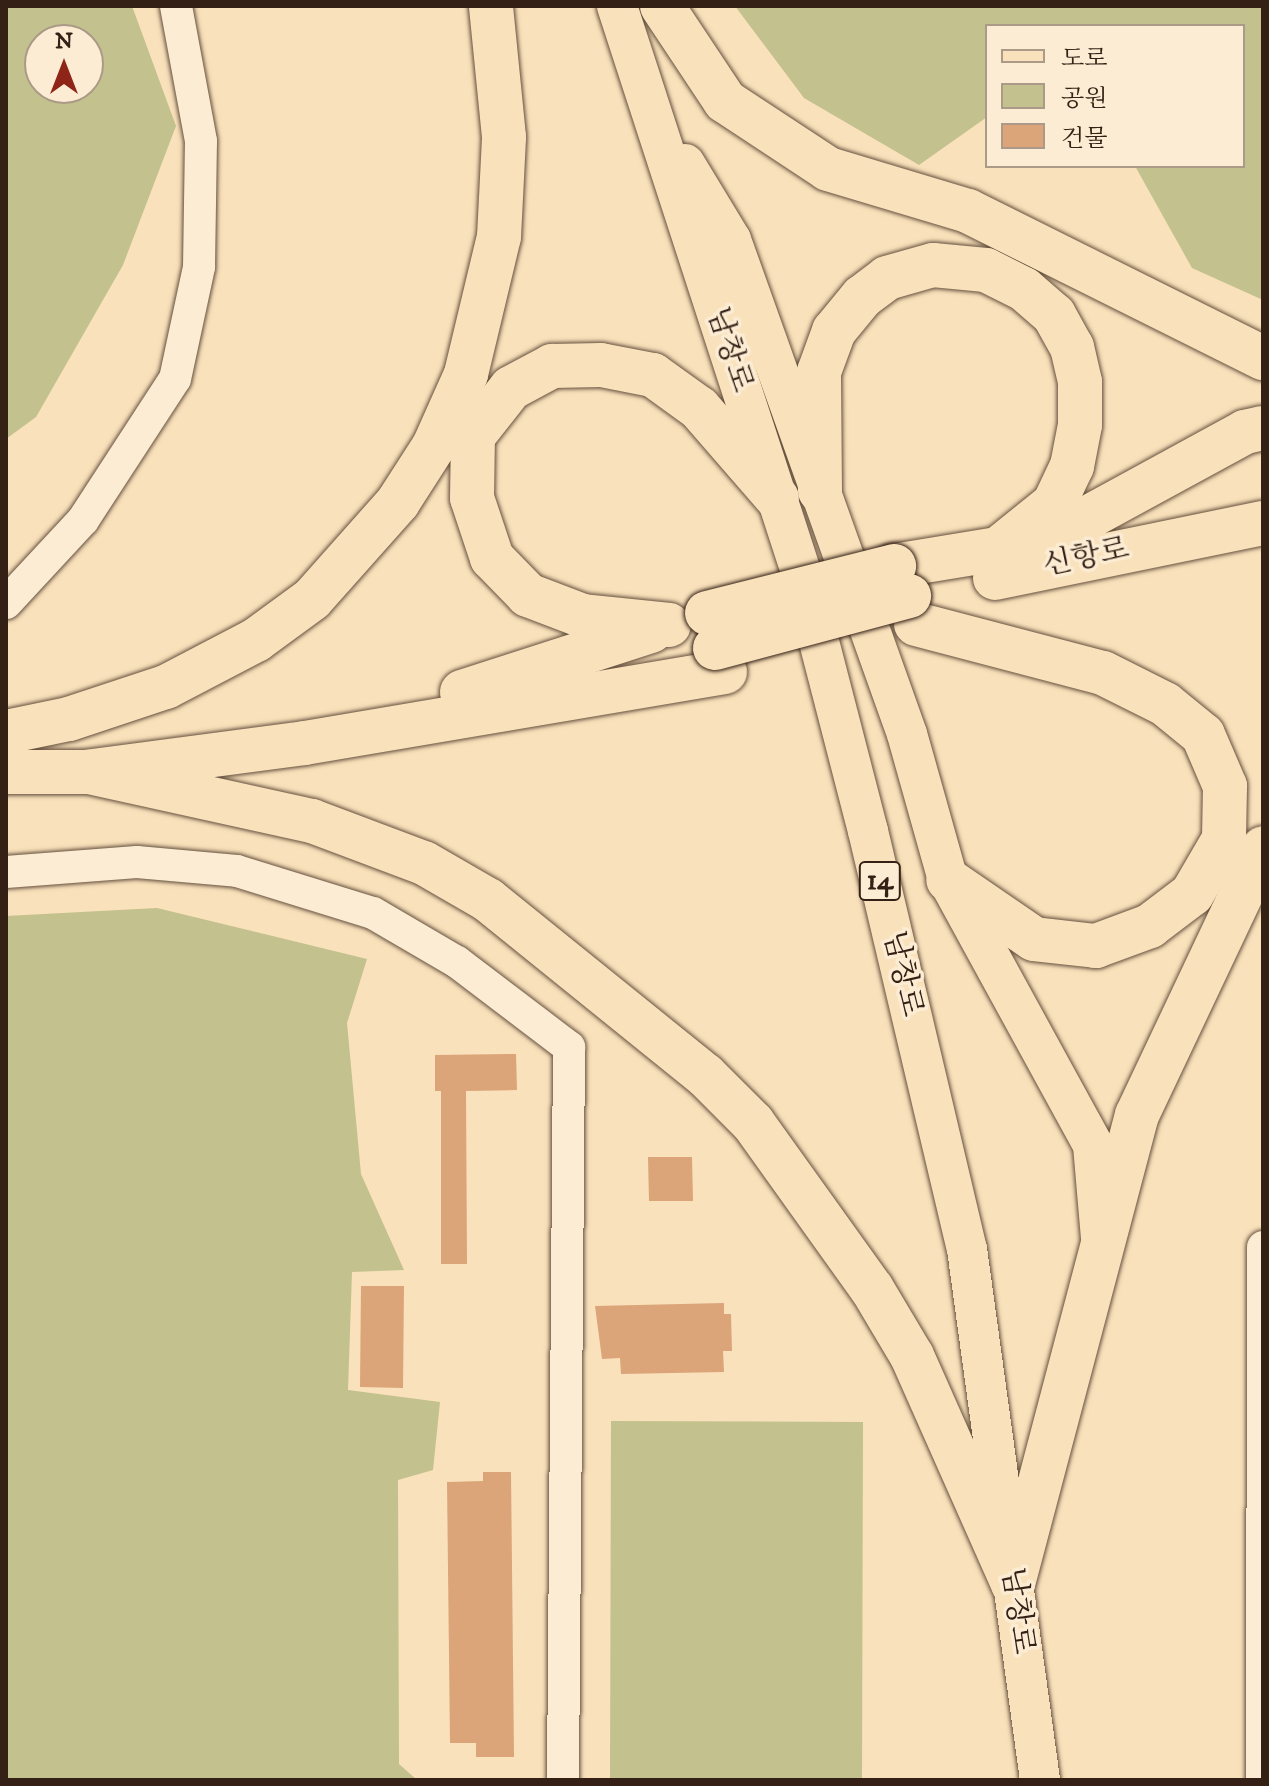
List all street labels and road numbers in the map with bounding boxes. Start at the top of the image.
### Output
street label: 남창로 [698,303,760,397]
street label: 신항로 [1040,531,1132,585]
road number: 14 [858,857,902,905]
street label: 남창로 [875,928,929,1020]
street label: 남창로 [993,1565,1041,1657]

